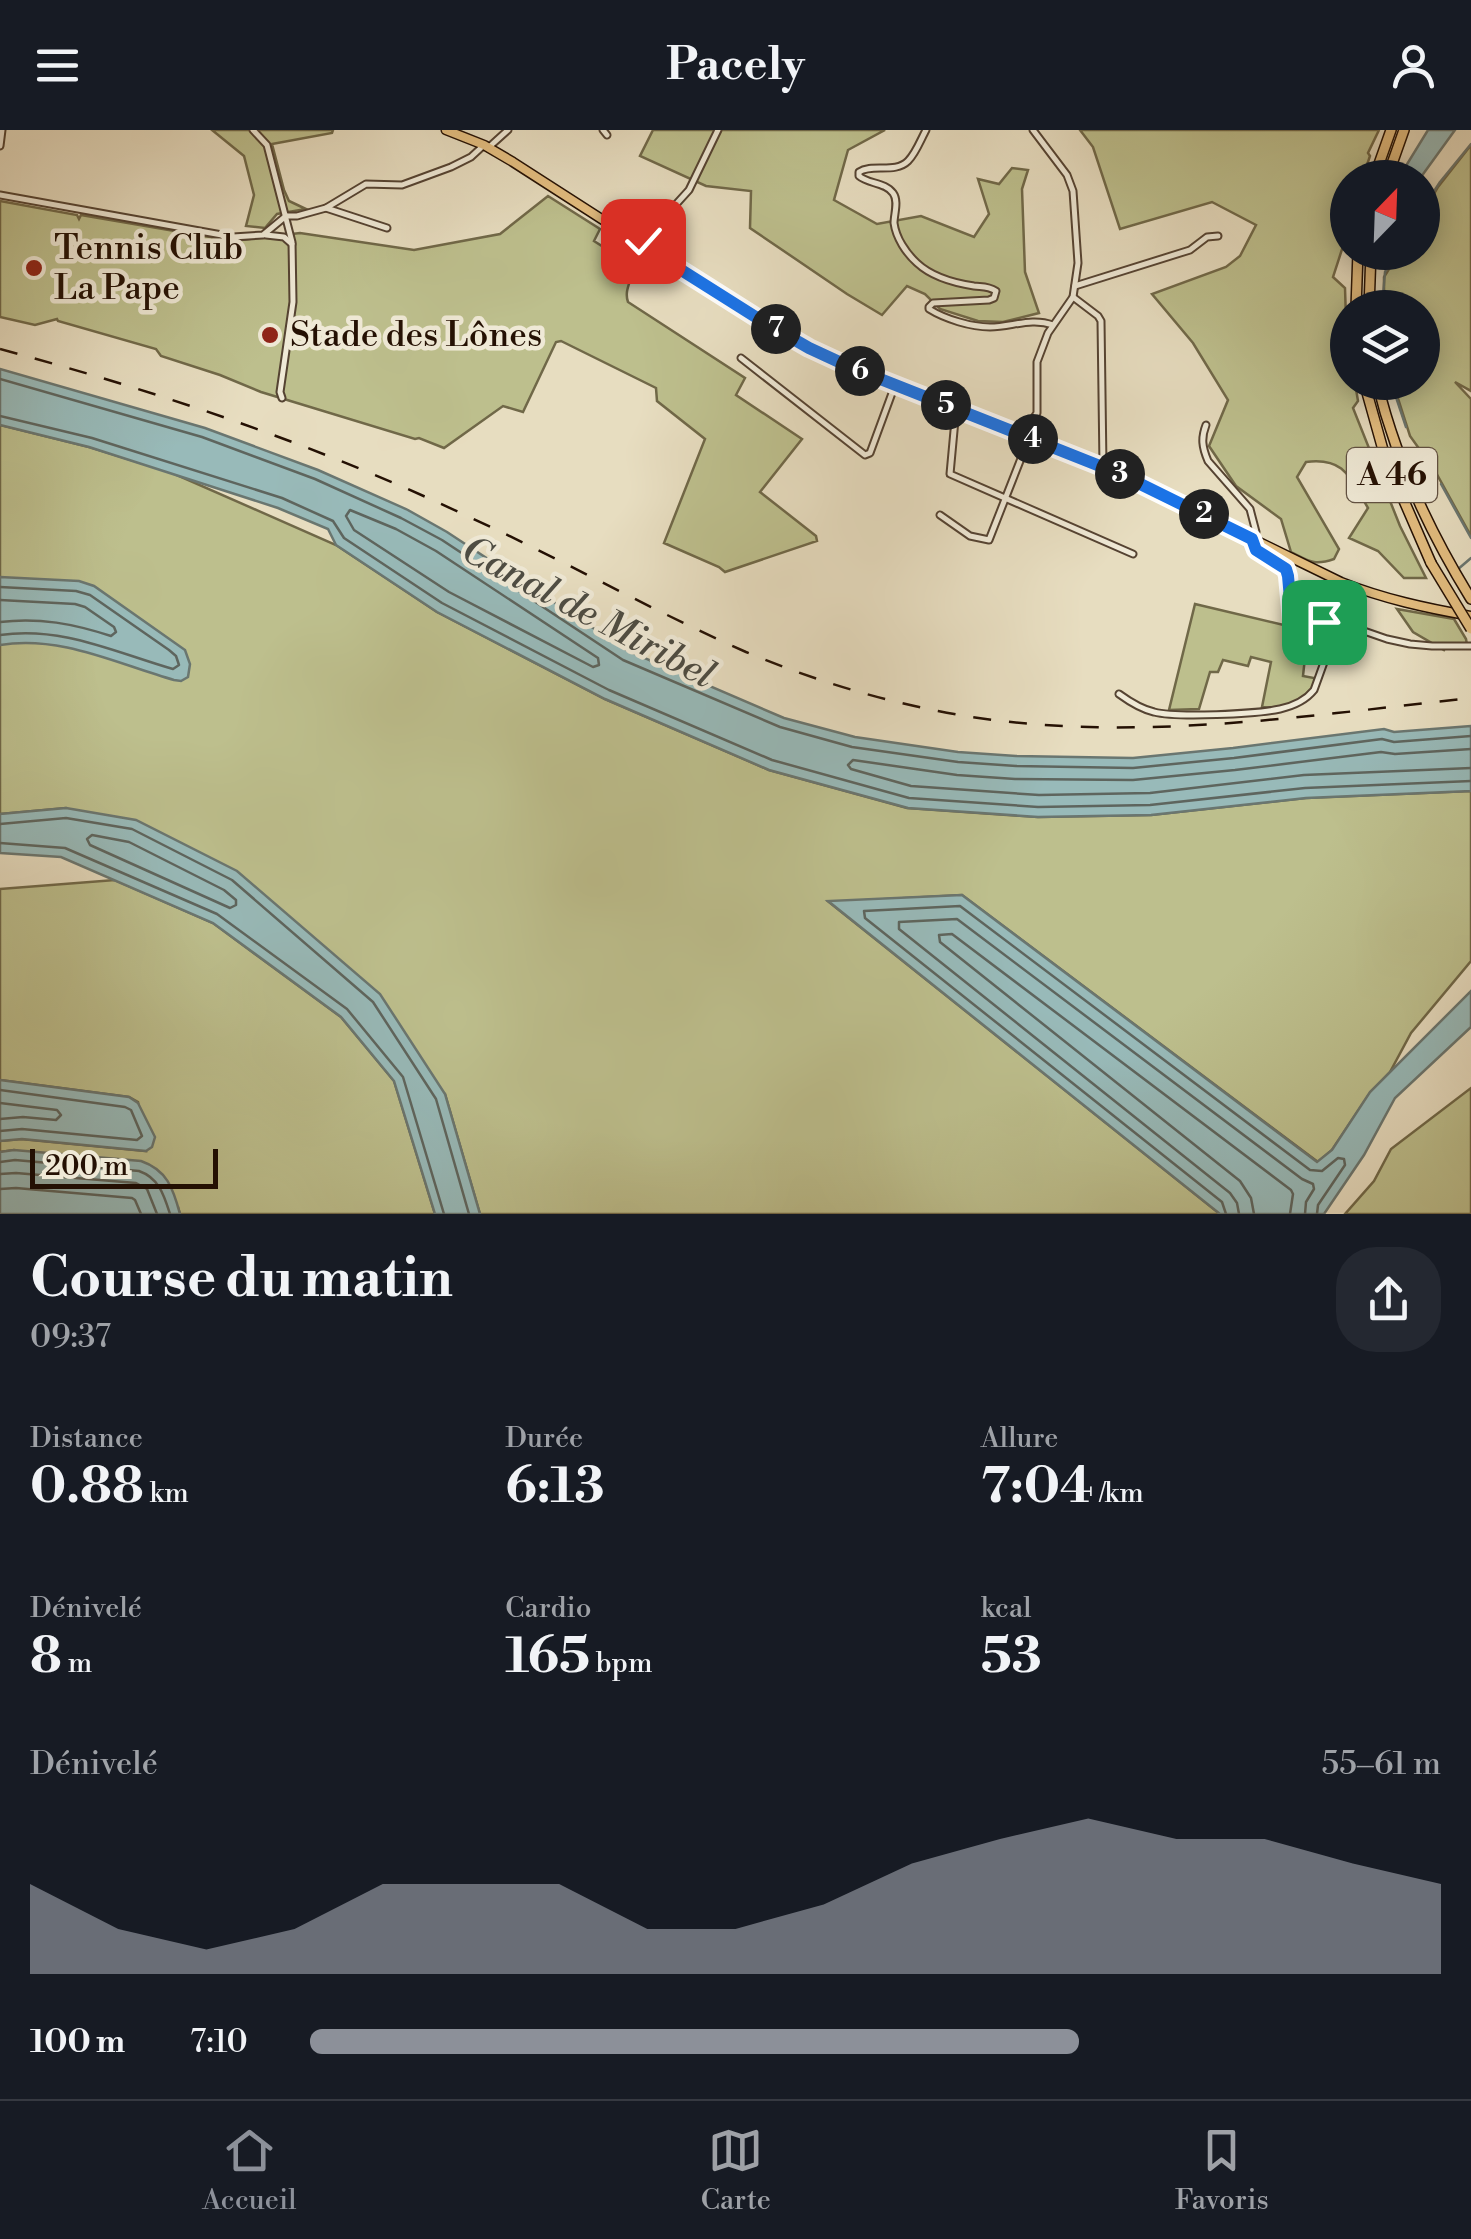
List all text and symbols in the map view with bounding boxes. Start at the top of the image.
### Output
text: Pacely [666,37,805,94]
icon: menu [30,38,85,93]
icon: person [1386,38,1441,93]
north arrow [1330,160,1440,270]
map controls [1330,160,1440,400]
pin [601,199,686,284]
icon: check [616,214,671,269]
place label: Tennis Club La Pape [54,227,243,310]
marker: Tennis Club La Pape [23,257,45,279]
button: layers [1330,290,1440,400]
pin: 7 [751,304,801,354]
text: 7 [768,311,784,346]
place label: Stade des Lônes [290,314,542,357]
marker: Stade des Lônes [259,324,281,346]
pin: 6 [835,346,885,396]
text: 6 [851,353,869,388]
pin: 5 [921,380,971,430]
text: 5 [937,387,955,422]
pin: 4 [1008,414,1058,464]
text: 4 [1024,421,1042,456]
road number: A 46 [1347,448,1437,502]
pin: 3 [1095,449,1145,499]
text: 3 [1112,456,1128,491]
pin: 2 [1179,489,1229,539]
text: 2 [1195,496,1213,531]
water label: Canal de Miribel [453,527,723,699]
pin [1282,580,1367,665]
icon: arrive [1297,595,1352,650]
scale bar [30,1144,218,1188]
text: 200 m [45,1149,128,1184]
text: Course du matin [30,1245,453,1314]
button: share [1336,1247,1441,1352]
text: 09:37 [30,1317,111,1357]
text: Distance [30,1421,143,1456]
text: Durée [505,1421,583,1456]
text: Allure [981,1421,1058,1456]
text: 0.88 [30,1456,144,1518]
text: 6:13 [505,1456,605,1518]
text: 7:04 [981,1456,1094,1518]
text: km [144,1476,189,1511]
text: /km [1094,1476,1144,1511]
text: Dénivelé [30,1591,142,1626]
text: Cardio [505,1591,592,1626]
text: kcal [981,1591,1031,1626]
text: 8 [30,1626,62,1688]
text: 165 [505,1626,590,1688]
text: 53 [981,1626,1042,1688]
text: m [62,1646,92,1681]
text: bpm [590,1646,652,1681]
text: Dénivelé [30,1744,158,1784]
text: 55–61 m [1322,1744,1441,1784]
text: 100 m [30,2022,125,2062]
text: 7:10 [190,2022,248,2062]
tab: Accueil [202,2123,296,2218]
tab: Carte [701,2123,771,2218]
tab: Favoris [1175,2123,1269,2218]

